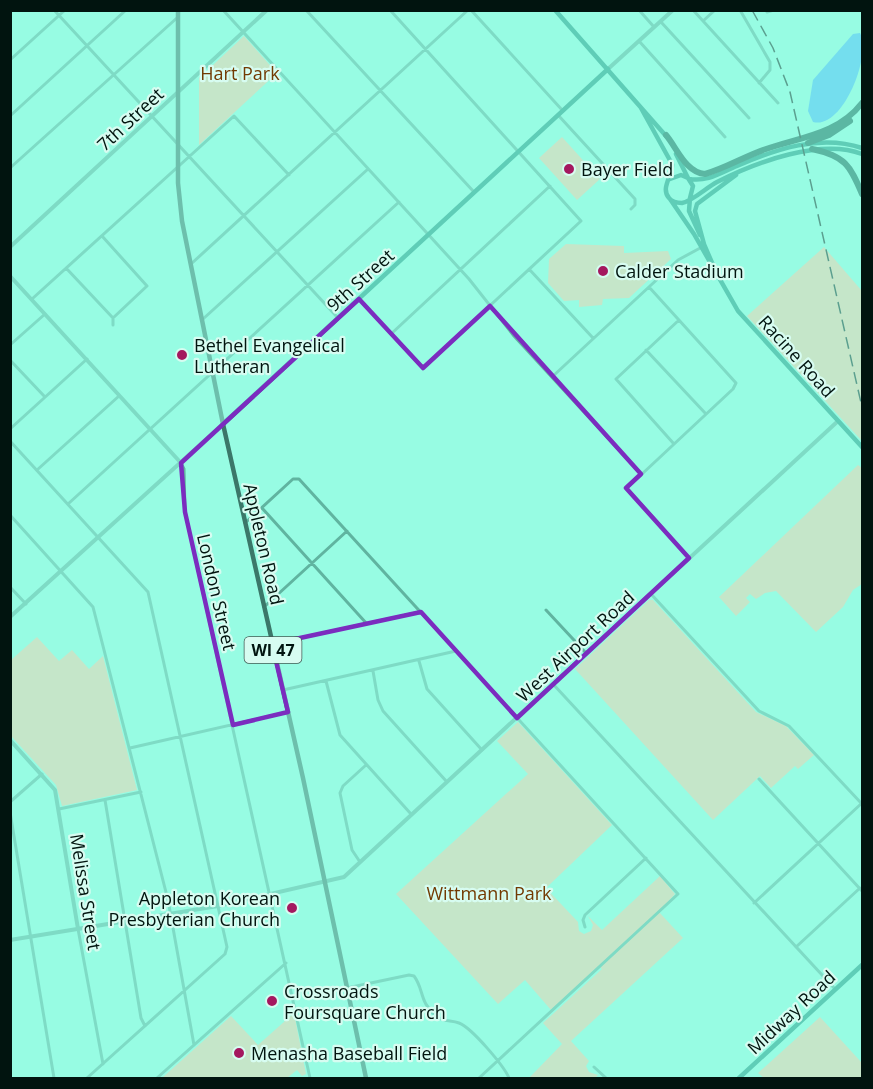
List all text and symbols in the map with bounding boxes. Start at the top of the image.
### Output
park label: Hart Park [200,61,280,85]
street label: 7th Street [92,82,168,156]
place label: Bayer Field [581,157,673,181]
marker: Bayer Field [562,162,576,176]
street label: 9th Street [321,243,399,317]
place label: Calder Stadium [615,259,744,283]
marker: Calder Stadium [596,264,610,278]
street label: Racine Road [754,310,840,402]
place label: Bethel Evangelical Lutheran [194,333,345,378]
marker: Bethel Evangelical Lutheran [175,348,189,362]
street label: Appleton Road [238,481,290,607]
street label: London Street [192,531,242,653]
street label: West Airport Road [511,585,639,707]
road number: WI 47 [244,637,302,663]
street label: Melissa Street [65,832,107,952]
park label: Wittmann Park [426,881,552,905]
place label: Appleton Korean Presbyterian Church [109,886,280,931]
marker: Appleton Korean Presbyterian Church [285,901,299,915]
street label: Midway Road [742,965,840,1059]
place label: Crossroads Foursquare Church [284,979,446,1024]
marker: Crossroads Foursquare Church [265,994,279,1008]
place label: Menasha Baseball Field [251,1041,447,1065]
marker: Menasha Baseball Field [232,1046,246,1060]

